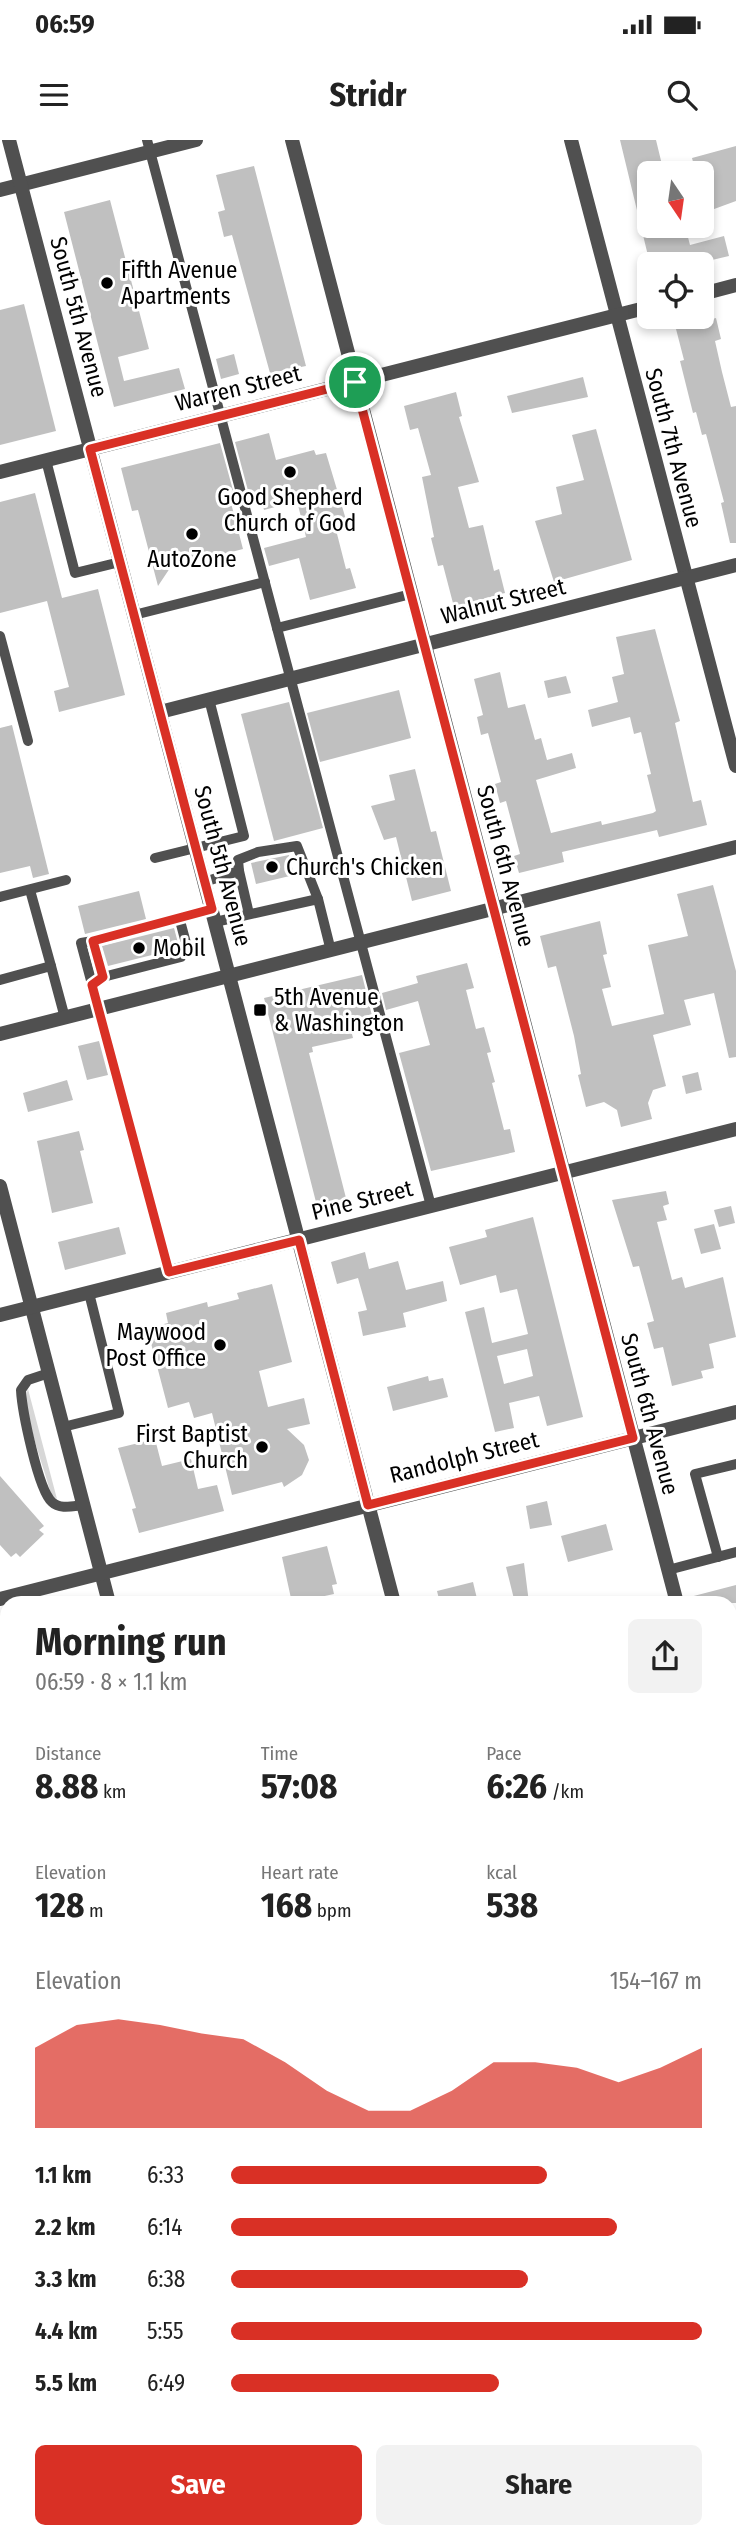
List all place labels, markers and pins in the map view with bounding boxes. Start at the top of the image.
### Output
place label: Fifth Avenue Apartments [121,256,237,310]
marker: Fifth Avenue Apartments [99,275,115,291]
pin [325,352,385,412]
marker: Good Shepherd Church of God [282,464,298,480]
place label: Good Shepherd Church of God [217,483,363,537]
marker: AutoZone [184,526,200,542]
place label: AutoZone [147,545,237,573]
place label: Church's Chicken [286,853,444,881]
marker: Church's Chicken [264,859,280,875]
place label: Mobil [153,934,206,962]
marker: Mobil [131,940,147,956]
place label: 5th Avenue & Washington [274,983,404,1037]
marker: 5th Avenue & Washington [252,1002,268,1018]
place label: Maywood Post Office [106,1318,206,1372]
marker: Maywood Post Office [212,1337,228,1353]
place label: First Baptist Church [136,1420,248,1474]
marker: First Baptist Church [254,1439,270,1455]

